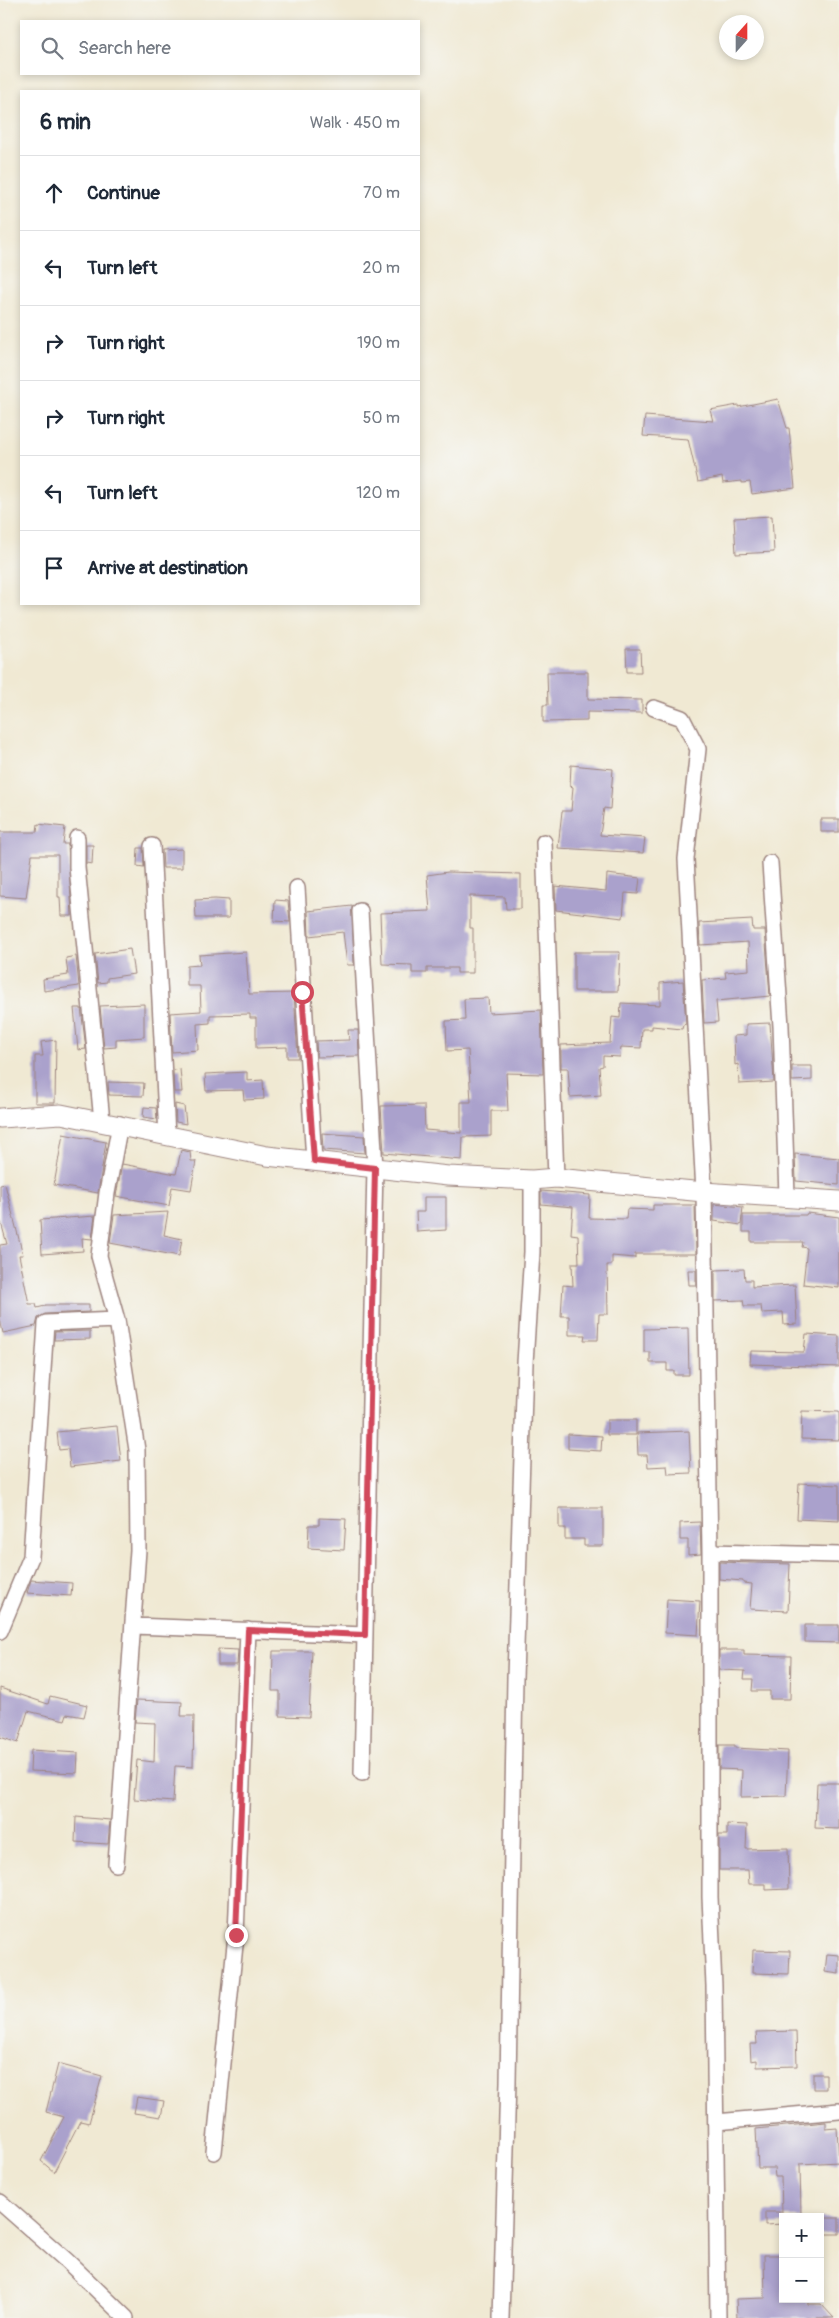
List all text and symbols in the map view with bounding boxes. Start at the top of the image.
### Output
north arrow [719,15,764,60]
search box [20,20,420,75]
icon: search [38,34,66,62]
text: Search here [78,36,171,60]
text: 6 min [40,109,91,136]
text: Walk · 450 m [310,113,400,133]
icon: ahead [40,179,68,207]
text: Continue [87,181,160,205]
text: 70 m [363,183,400,203]
icon: left [40,254,68,282]
text: Turn left [87,256,157,280]
text: 20 m [362,258,400,278]
icon: right [40,329,68,357]
text: Turn right [87,331,165,355]
text: 190 m [357,333,400,353]
icon: right [40,404,68,432]
text: Turn right [87,406,165,430]
text: 50 m [363,408,400,428]
icon: left [40,479,68,507]
text: Turn left [87,481,157,505]
text: 120 m [356,483,400,503]
icon: arrive [40,554,68,582]
text: Arrive at destination [87,556,248,580]
route start [291,981,314,1004]
route end [225,1924,248,1947]
map controls [779,2213,824,2303]
button: + [779,2213,824,2258]
button: − [779,2258,824,2303]

